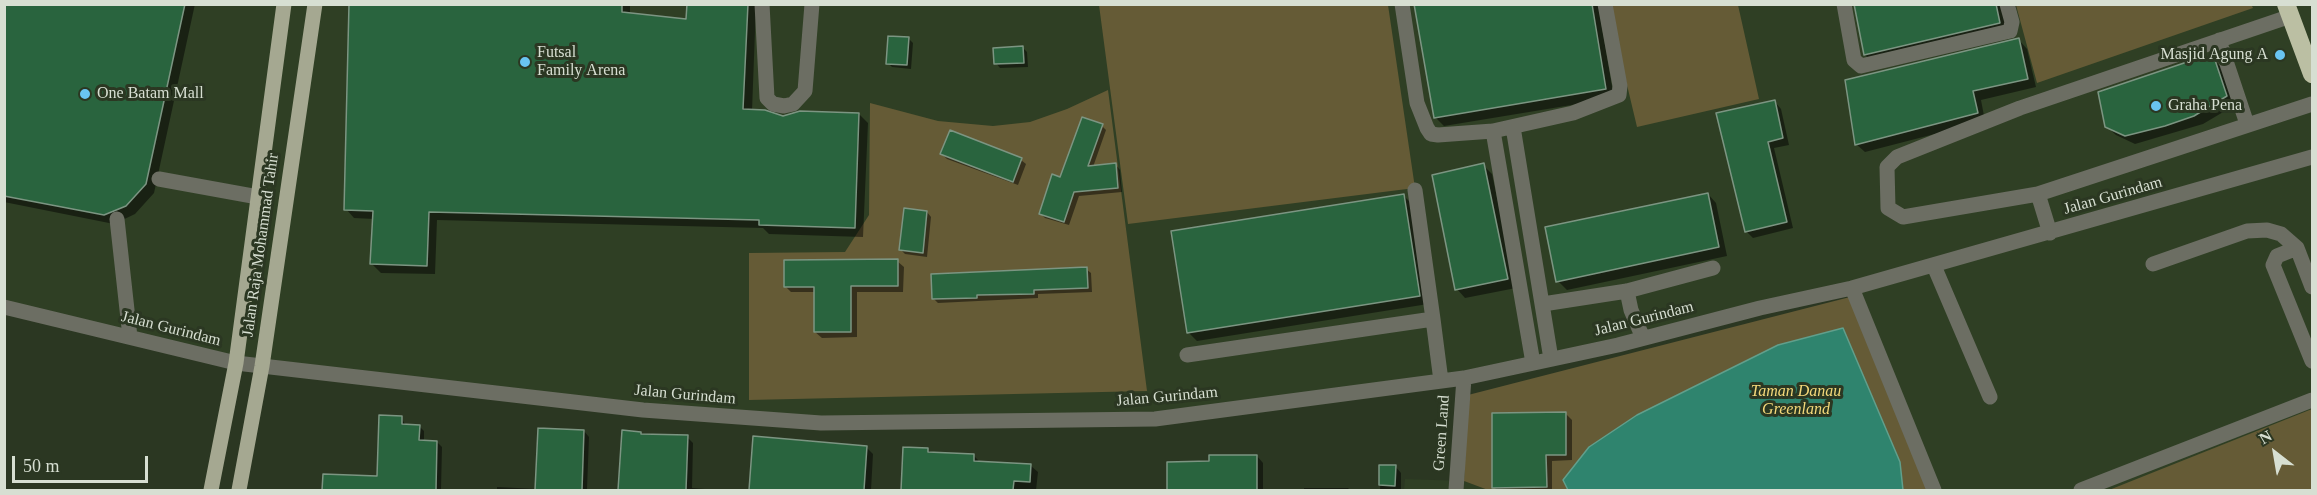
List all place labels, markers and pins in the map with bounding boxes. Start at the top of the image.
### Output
place label: Futsal Family Arena [537,43,625,81]
place label: Masjid Agung A [2160,45,2268,65]
marker: Masjid Agung A [2273,48,2287,62]
marker: Futsal Family Arena [518,55,532,69]
place label: One Batam Mall [97,84,204,104]
marker: One Batam Mall [78,87,92,101]
place label: Graha Pena [2168,96,2242,116]
marker: Graha Pena [2149,99,2163,113]

